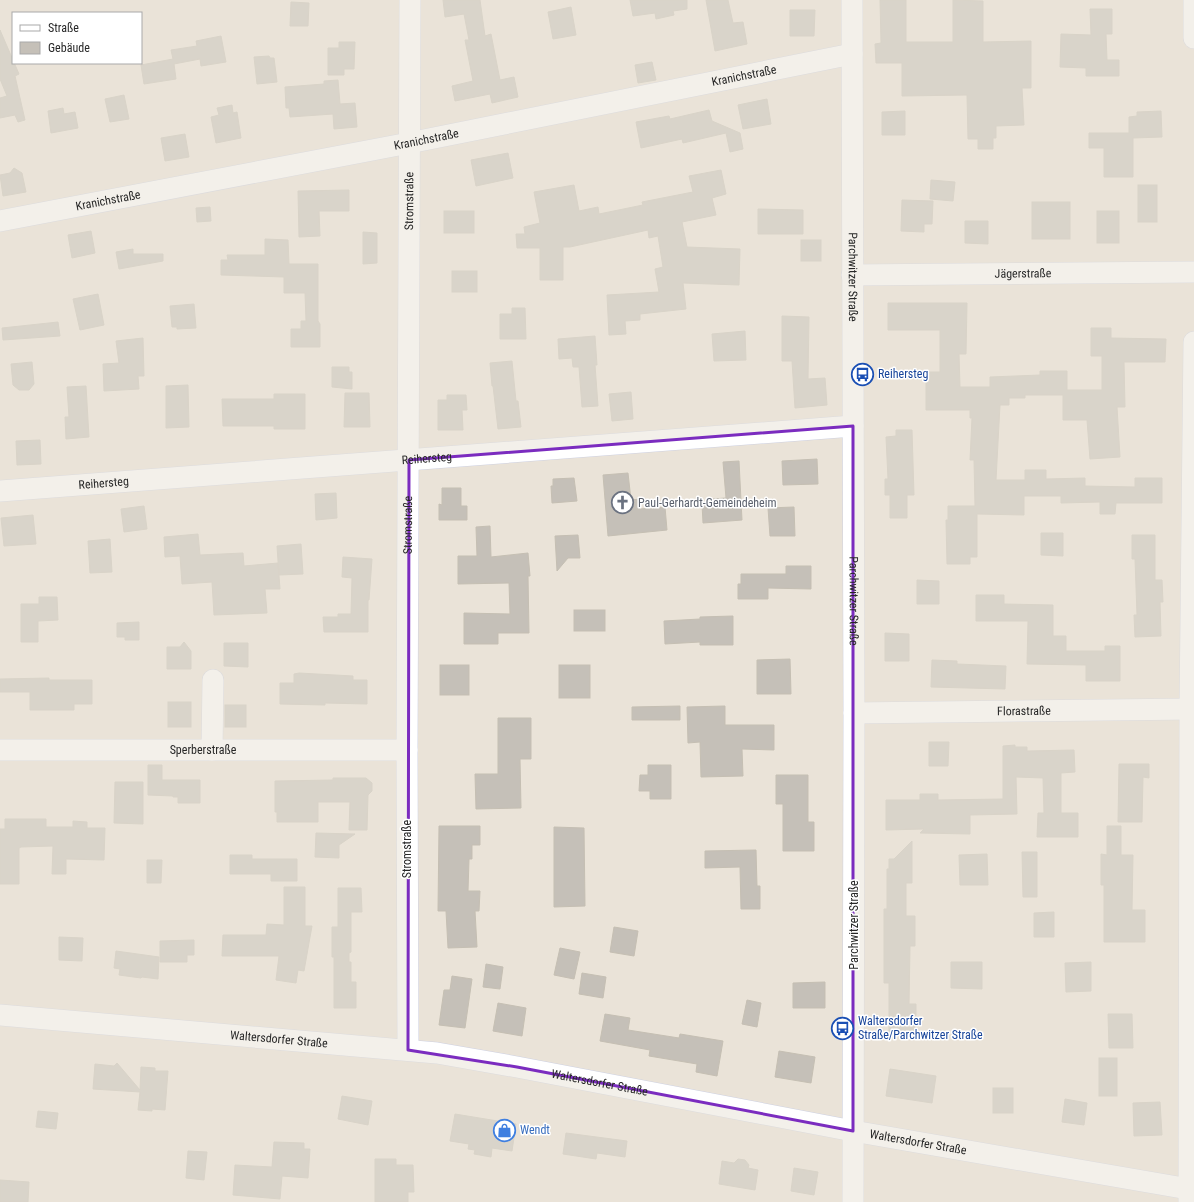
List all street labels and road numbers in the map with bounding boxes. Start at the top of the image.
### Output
street label: Kranichstraße [710,62,778,89]
street label: Kranichstraße [393,126,460,153]
street label: Stromstraße [402,171,416,230]
street label: Kranichstraße [74,187,142,213]
street label: Parchwitzer Straße [846,232,860,322]
street label: Jägerstraße [994,266,1052,281]
street label: Reihersteg [401,450,453,467]
street label: Reihersteg [78,474,129,492]
street label: Stromstraße [401,495,415,554]
street label: Parchwitzer Straße [847,556,861,646]
street label: Florastraße [997,704,1051,718]
street label: Sperberstraße [170,743,237,757]
street label: Stromstraße [400,819,414,878]
street label: Parchwitzer Straße [847,880,861,970]
street label: Waltersdorfer Straße [229,1028,329,1051]
street label: Waltersdorfer Straße [550,1067,650,1099]
street label: Waltersdorfer Straße [869,1127,968,1158]

